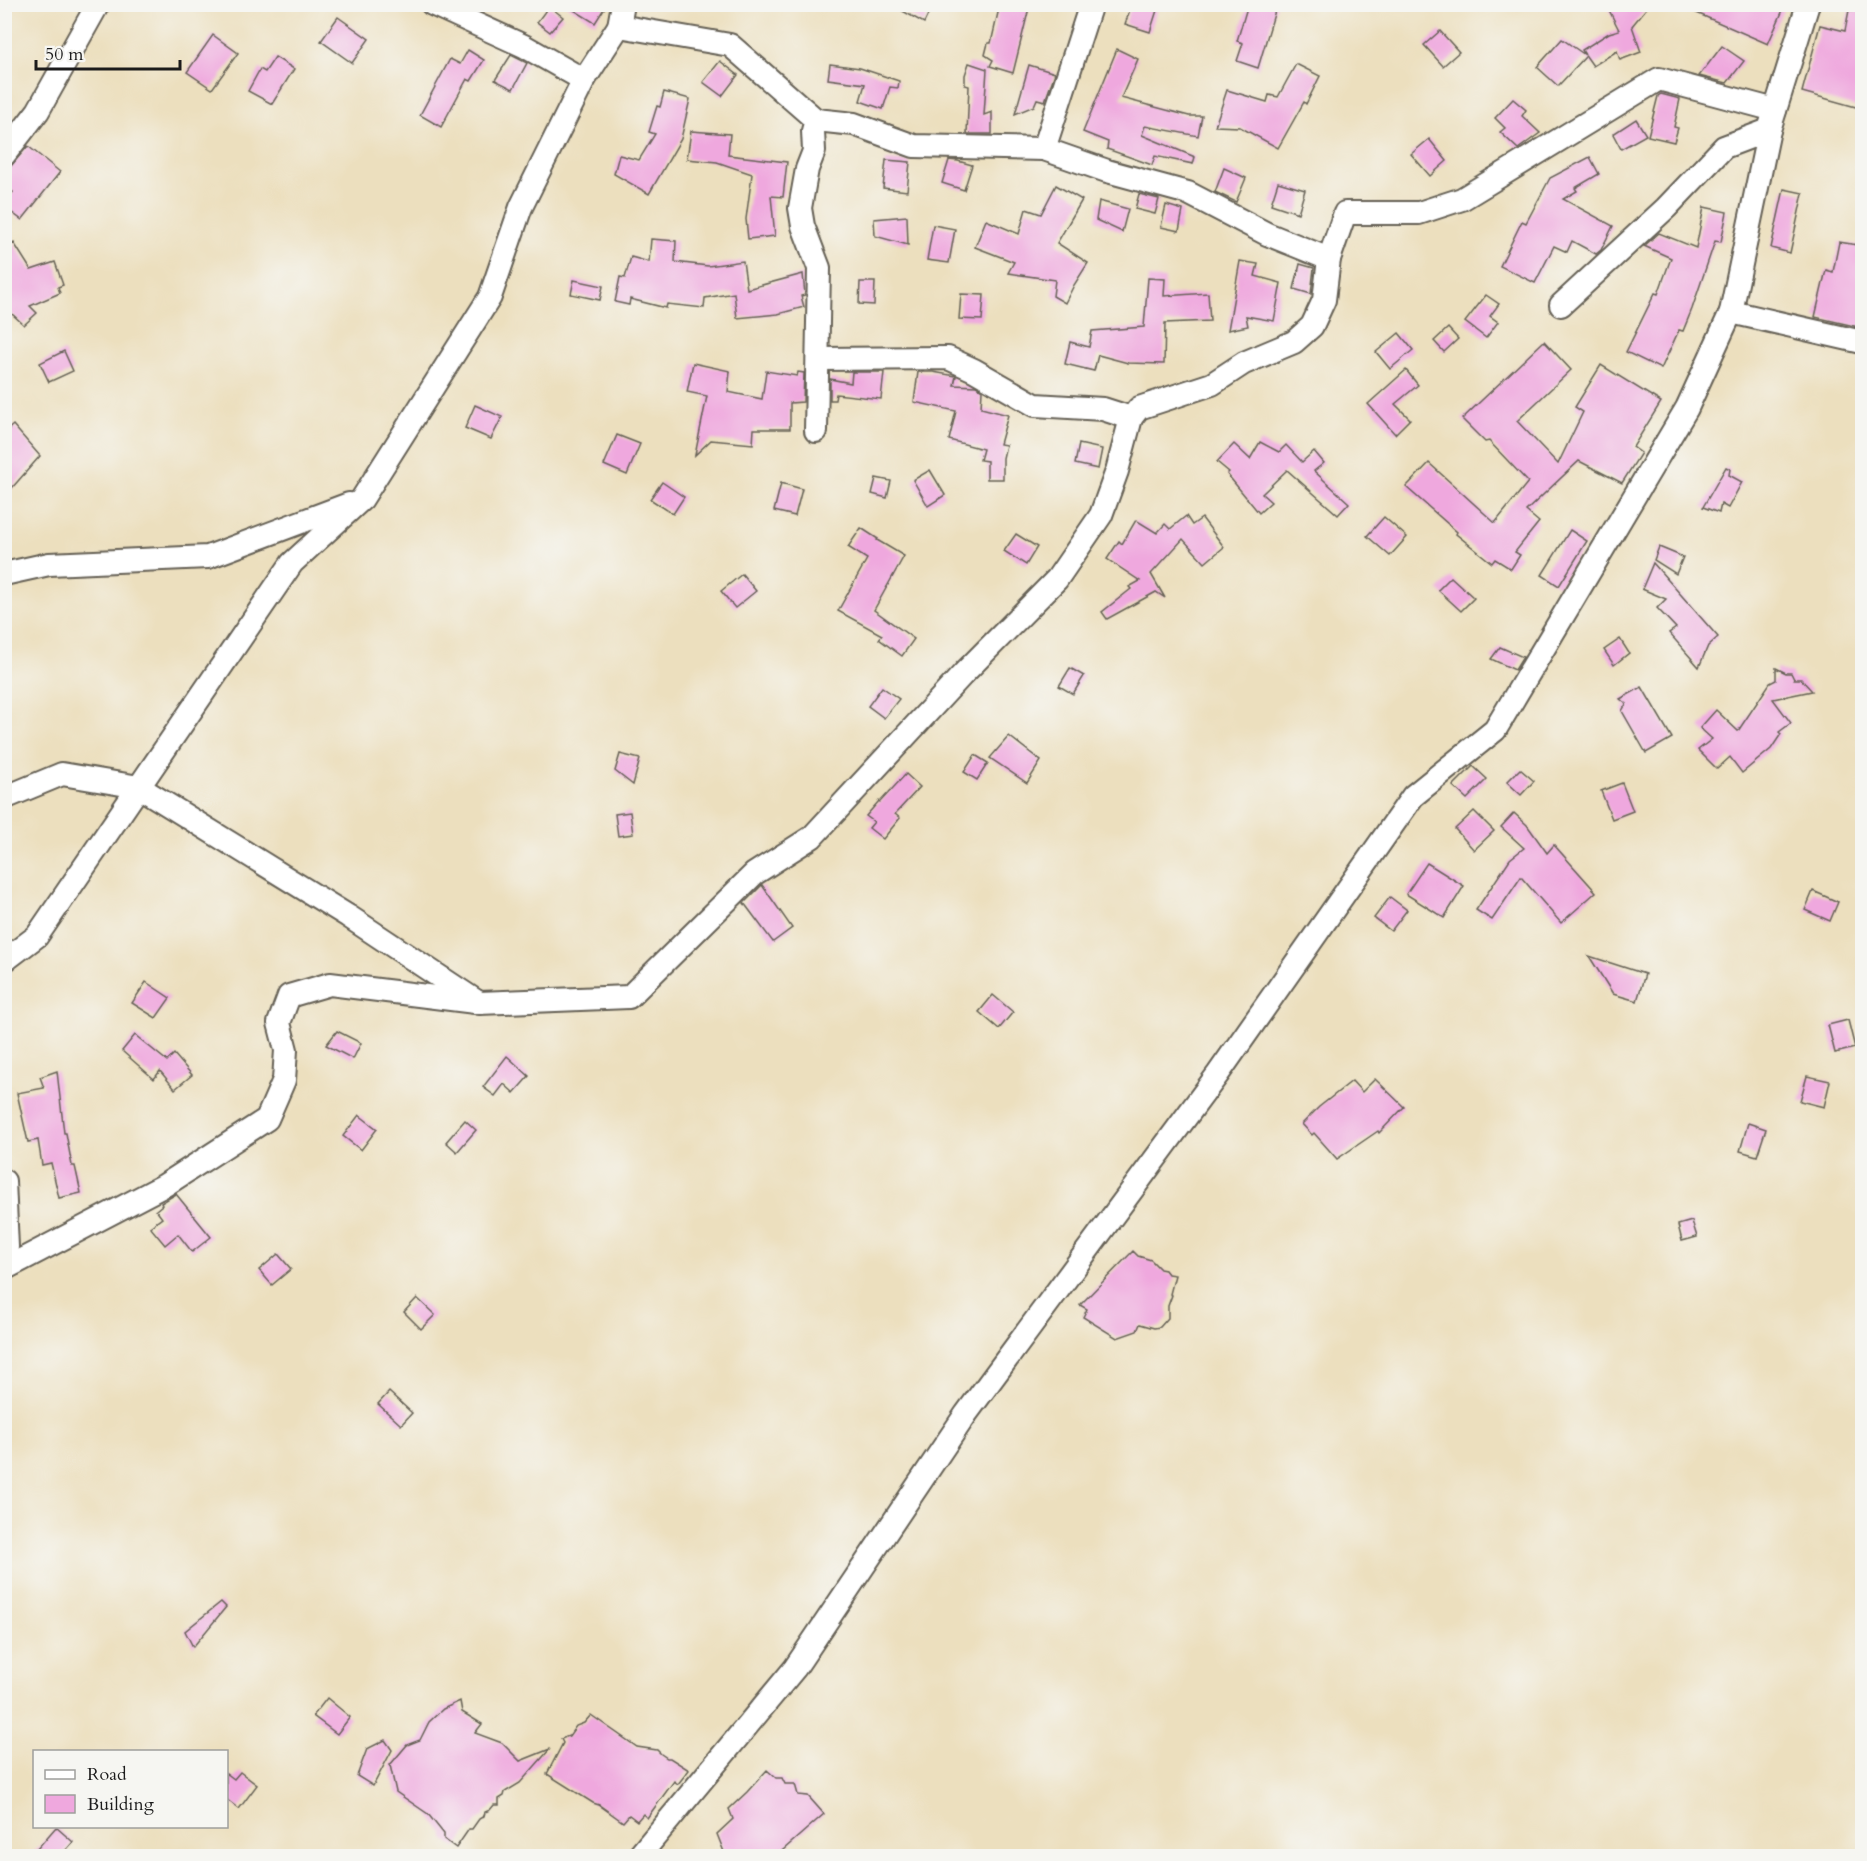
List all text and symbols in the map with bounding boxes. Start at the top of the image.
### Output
scale bar [36,33,180,71]
text: 50 m [45,42,84,67]
legend [33,1750,228,1828]
text: Road [87,1762,127,1787]
text: Building [87,1792,155,1817]

